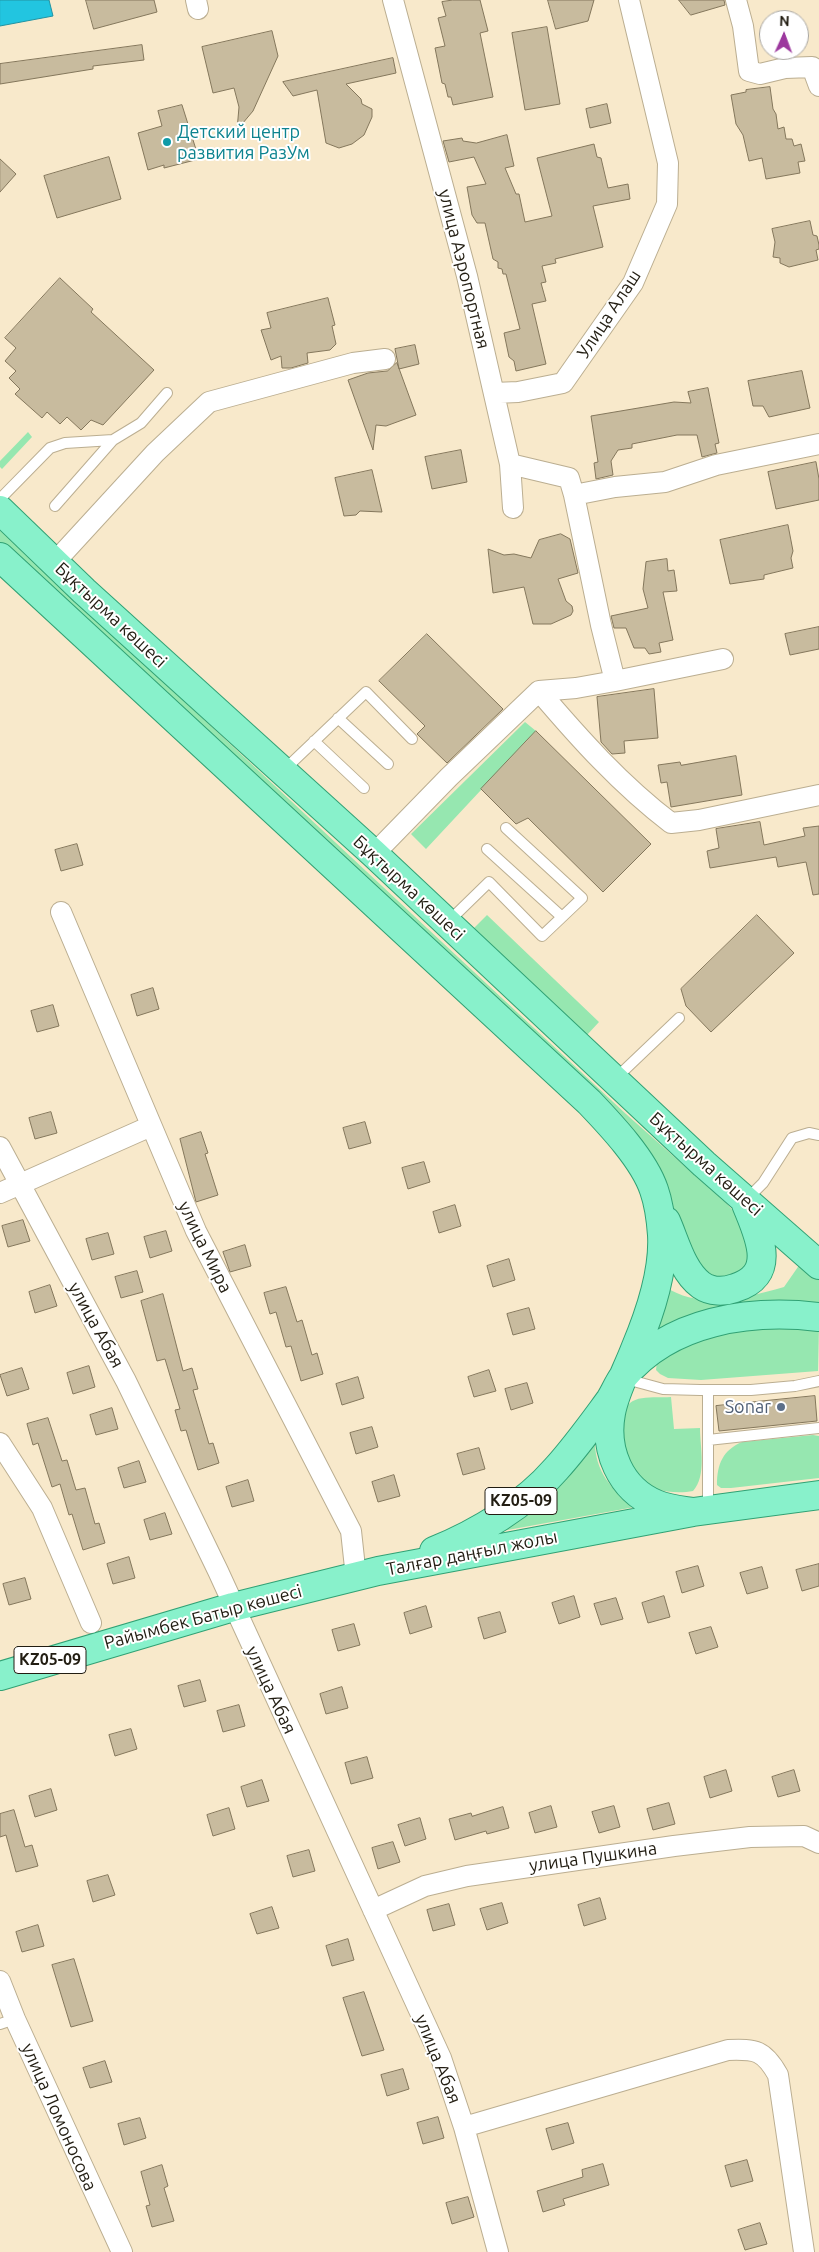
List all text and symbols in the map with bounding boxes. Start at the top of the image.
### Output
north arrow [759,10,809,60]
text: N [779,13,790,29]
place label: Детский центр развития РазУм [177,121,310,163]
marker: Детский центр развития РазУм [161,136,173,148]
street label: улица Аэропортная [434,187,494,351]
street label: Улица Алаш [573,266,645,362]
street label: Бұқтырма көшесі [51,558,171,672]
street label: Бұқтырма көшесі [349,831,469,945]
street label: Бұқтырма көшесі [645,1108,767,1220]
street label: улица Мира [173,1198,237,1296]
street label: улица Абая [64,1278,128,1372]
place label: Sonar [725,1396,771,1418]
marker: Sonar [775,1401,787,1413]
road number: KZ05-09 [485,1488,557,1514]
street label: Талғар даңғыл жолы [385,1526,559,1580]
street label: Райымбек Батыр көшесі [102,1580,304,1654]
street label: улица Абая [241,1643,301,1737]
road number: KZ05-09 [14,1646,86,1674]
street label: улица Пушкина [528,1837,658,1877]
street label: улица Абая [410,2011,466,2107]
street label: улица Ломоносова [17,2040,101,2194]

